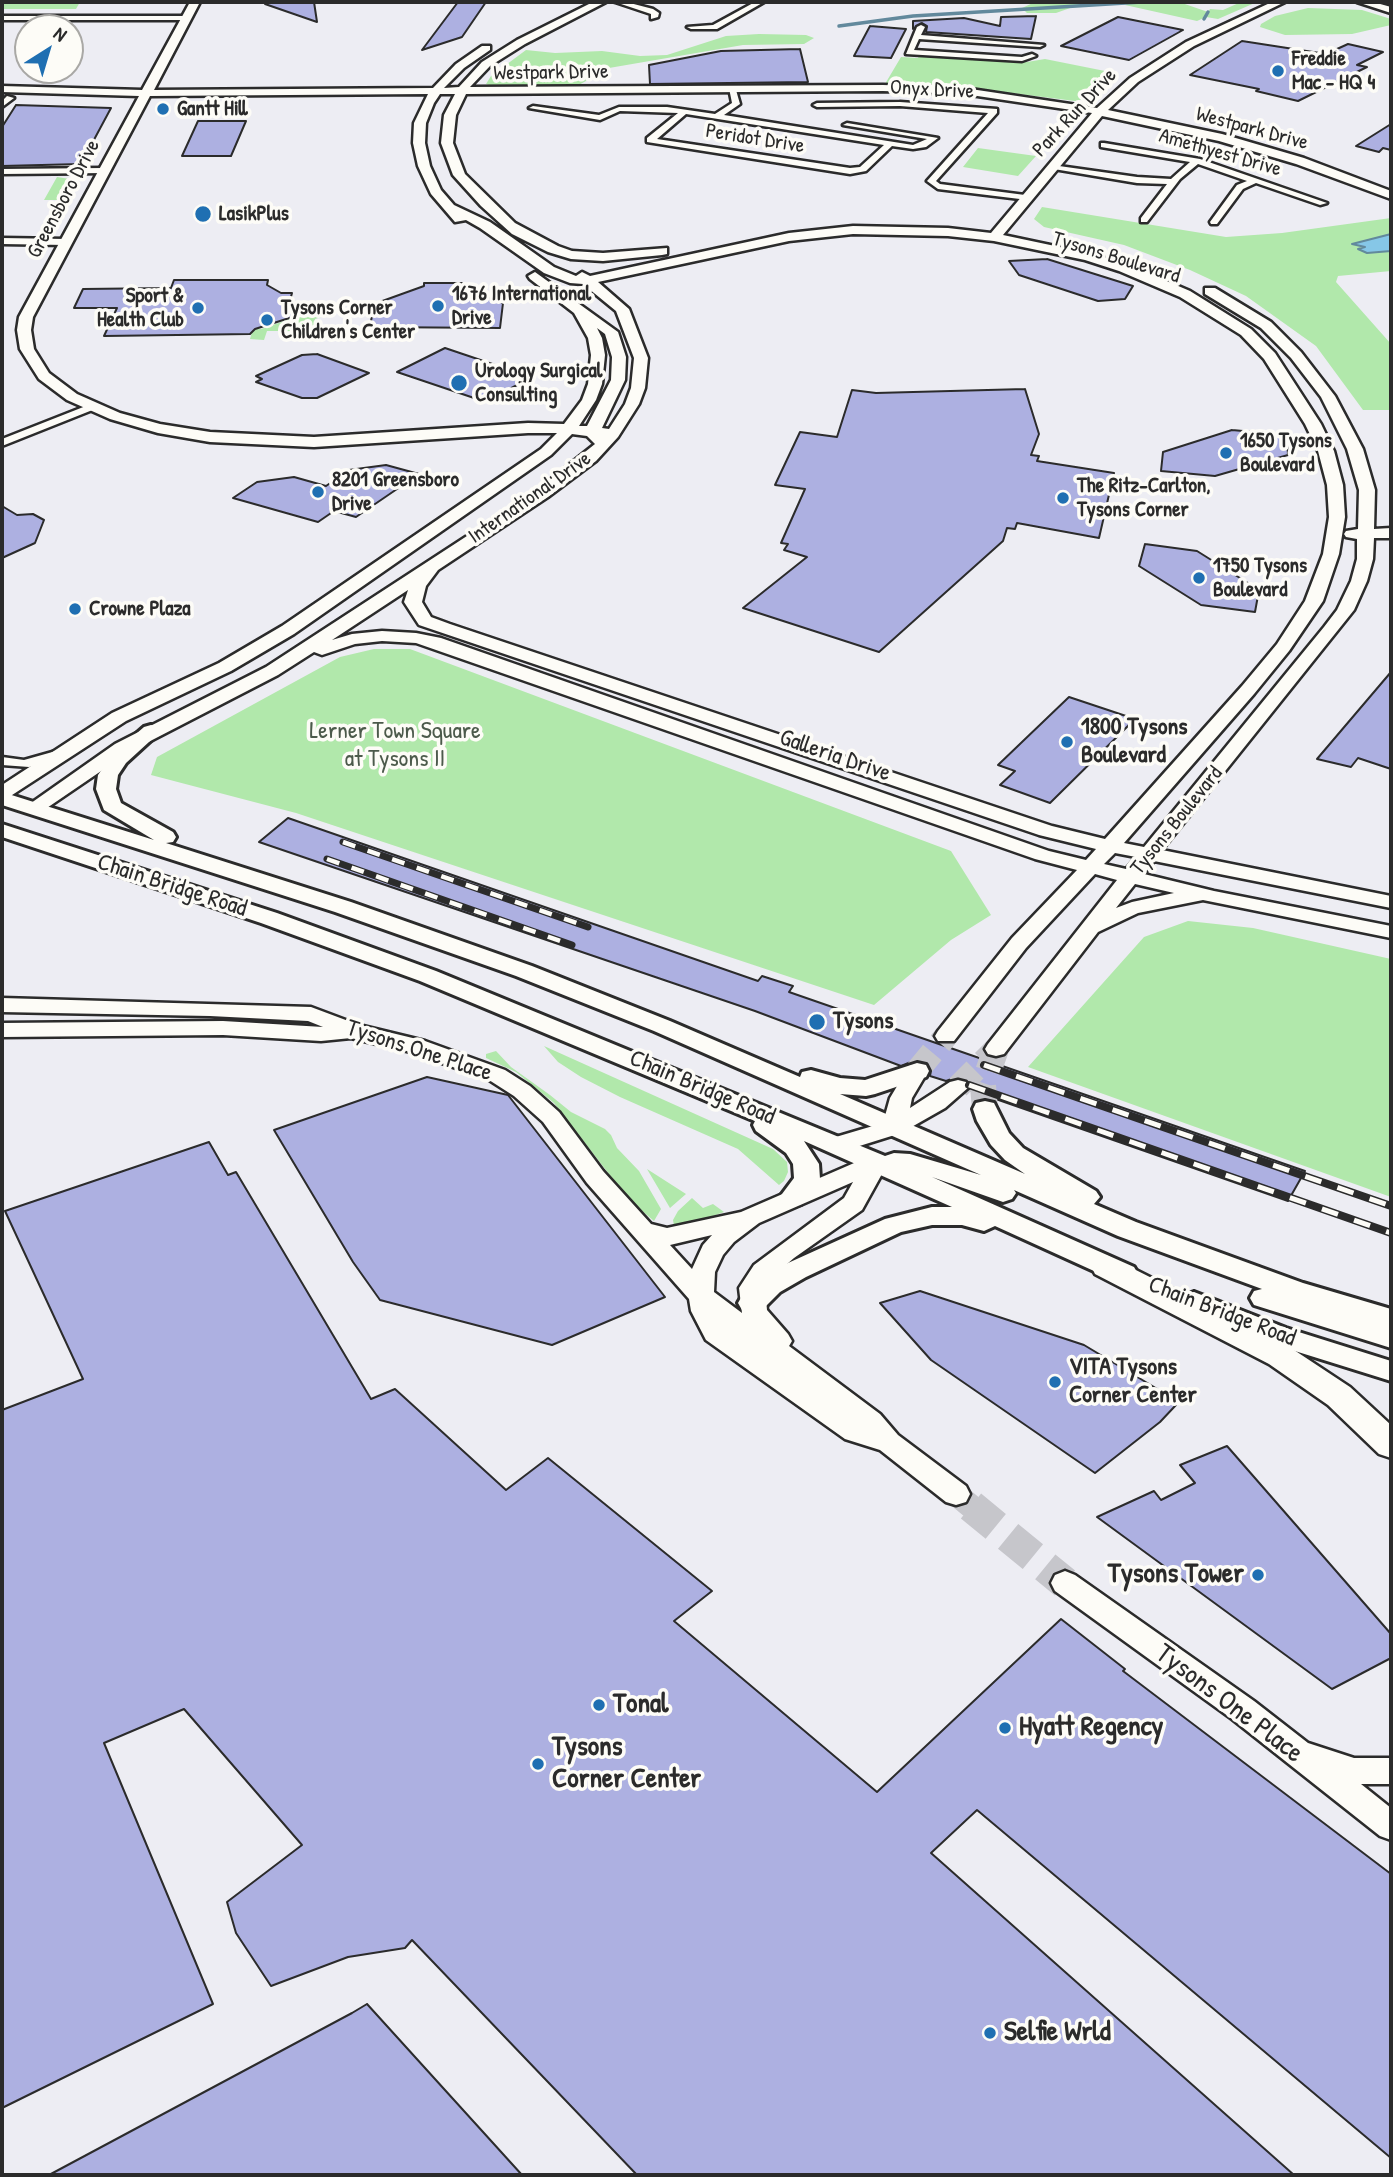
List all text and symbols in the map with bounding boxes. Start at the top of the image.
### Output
north arrow [14,14,84,84]
text: N [49,20,72,47]
place label: Freddie Mac - HQ 4 [1292,46,1375,96]
street label: Westpark Drive [493,59,609,87]
marker: Freddie Mac - HQ 4 [1270,63,1286,79]
street label: Park Run Drive [1028,64,1122,162]
street label: Onyx Drive [889,75,975,105]
place label: Gantt Hill [177,96,248,122]
marker: Gantt Hill [155,101,171,117]
street label: Westpark Drive [1193,102,1311,156]
street label: Peridot Drive [704,119,806,159]
street label: Amethyest Drive [1156,124,1284,182]
street label: Greensboro Drive [22,135,106,263]
place label: LasikPlus [219,201,289,227]
marker: LasikPlus [193,204,213,224]
street label: Tysons Boulevard [1049,227,1183,289]
place label: 1676 International Drive [452,281,591,331]
place label: Sport & Health Club [97,283,184,333]
place label: Tysons Corner Children's Center [281,295,415,345]
marker: 1676 International Drive [430,298,446,314]
marker: Sport & Health Club [190,300,206,316]
marker: Tysons Corner Children's Center [259,312,275,328]
place label: Urology Surgical Consulting [475,358,602,408]
marker: Urology Surgical Consulting [449,373,469,393]
place label: 1650 Tysons Boulevard [1240,428,1332,478]
marker: 1650 Tysons Boulevard [1218,445,1234,461]
street label: International Drive [464,446,596,550]
place label: 8201 Greensboro Drive [332,467,459,517]
place label: The Ritz-Carlton, Tysons Corner [1077,473,1211,523]
marker: 8201 Greensboro Drive [310,484,326,500]
marker: The Ritz-Carlton, Tysons Corner [1055,490,1071,506]
place label: 1750 Tysons Boulevard [1213,553,1307,603]
marker: 1750 Tysons Boulevard [1191,570,1207,586]
place label: Crowne Plaza [89,596,191,622]
marker: Crowne Plaza [67,601,83,617]
place label: 1800 Tysons Boulevard [1081,714,1188,770]
park label: Lerner Town Square at Tysons II [309,718,481,774]
street label: Galleria Drive [776,724,894,788]
marker: 1800 Tysons Boulevard [1059,734,1075,750]
street label: Tysons Boulevard [1126,762,1228,880]
street label: Chain Bridge Road [94,848,250,924]
place label: Tysons [833,1008,893,1036]
marker: Tysons [807,1012,827,1032]
street label: Tysons One Place [343,1014,495,1088]
street label: Chain Bridge Road [625,1044,779,1132]
street label: Chain Bridge Road [1144,1271,1300,1353]
place label: VITA Tysons Corner Center [1069,1354,1197,1410]
marker: VITA Tysons Corner Center [1047,1374,1063,1390]
place label: Tysons Tower [1108,1558,1244,1592]
marker: Tysons Tower [1250,1567,1266,1583]
street label: Tysons One Place [1148,1637,1310,1771]
place label: Tonal [613,1688,668,1722]
marker: Tonal [591,1697,607,1713]
place label: Hyatt Regency [1019,1711,1163,1745]
marker: Hyatt Regency [997,1720,1013,1736]
place label: Tysons Corner Center [552,1731,701,1797]
marker: Tysons Corner Center [530,1756,546,1772]
place label: Selfie Wrld [1004,2016,1111,2050]
marker: Selfie Wrld [982,2025,998,2041]

